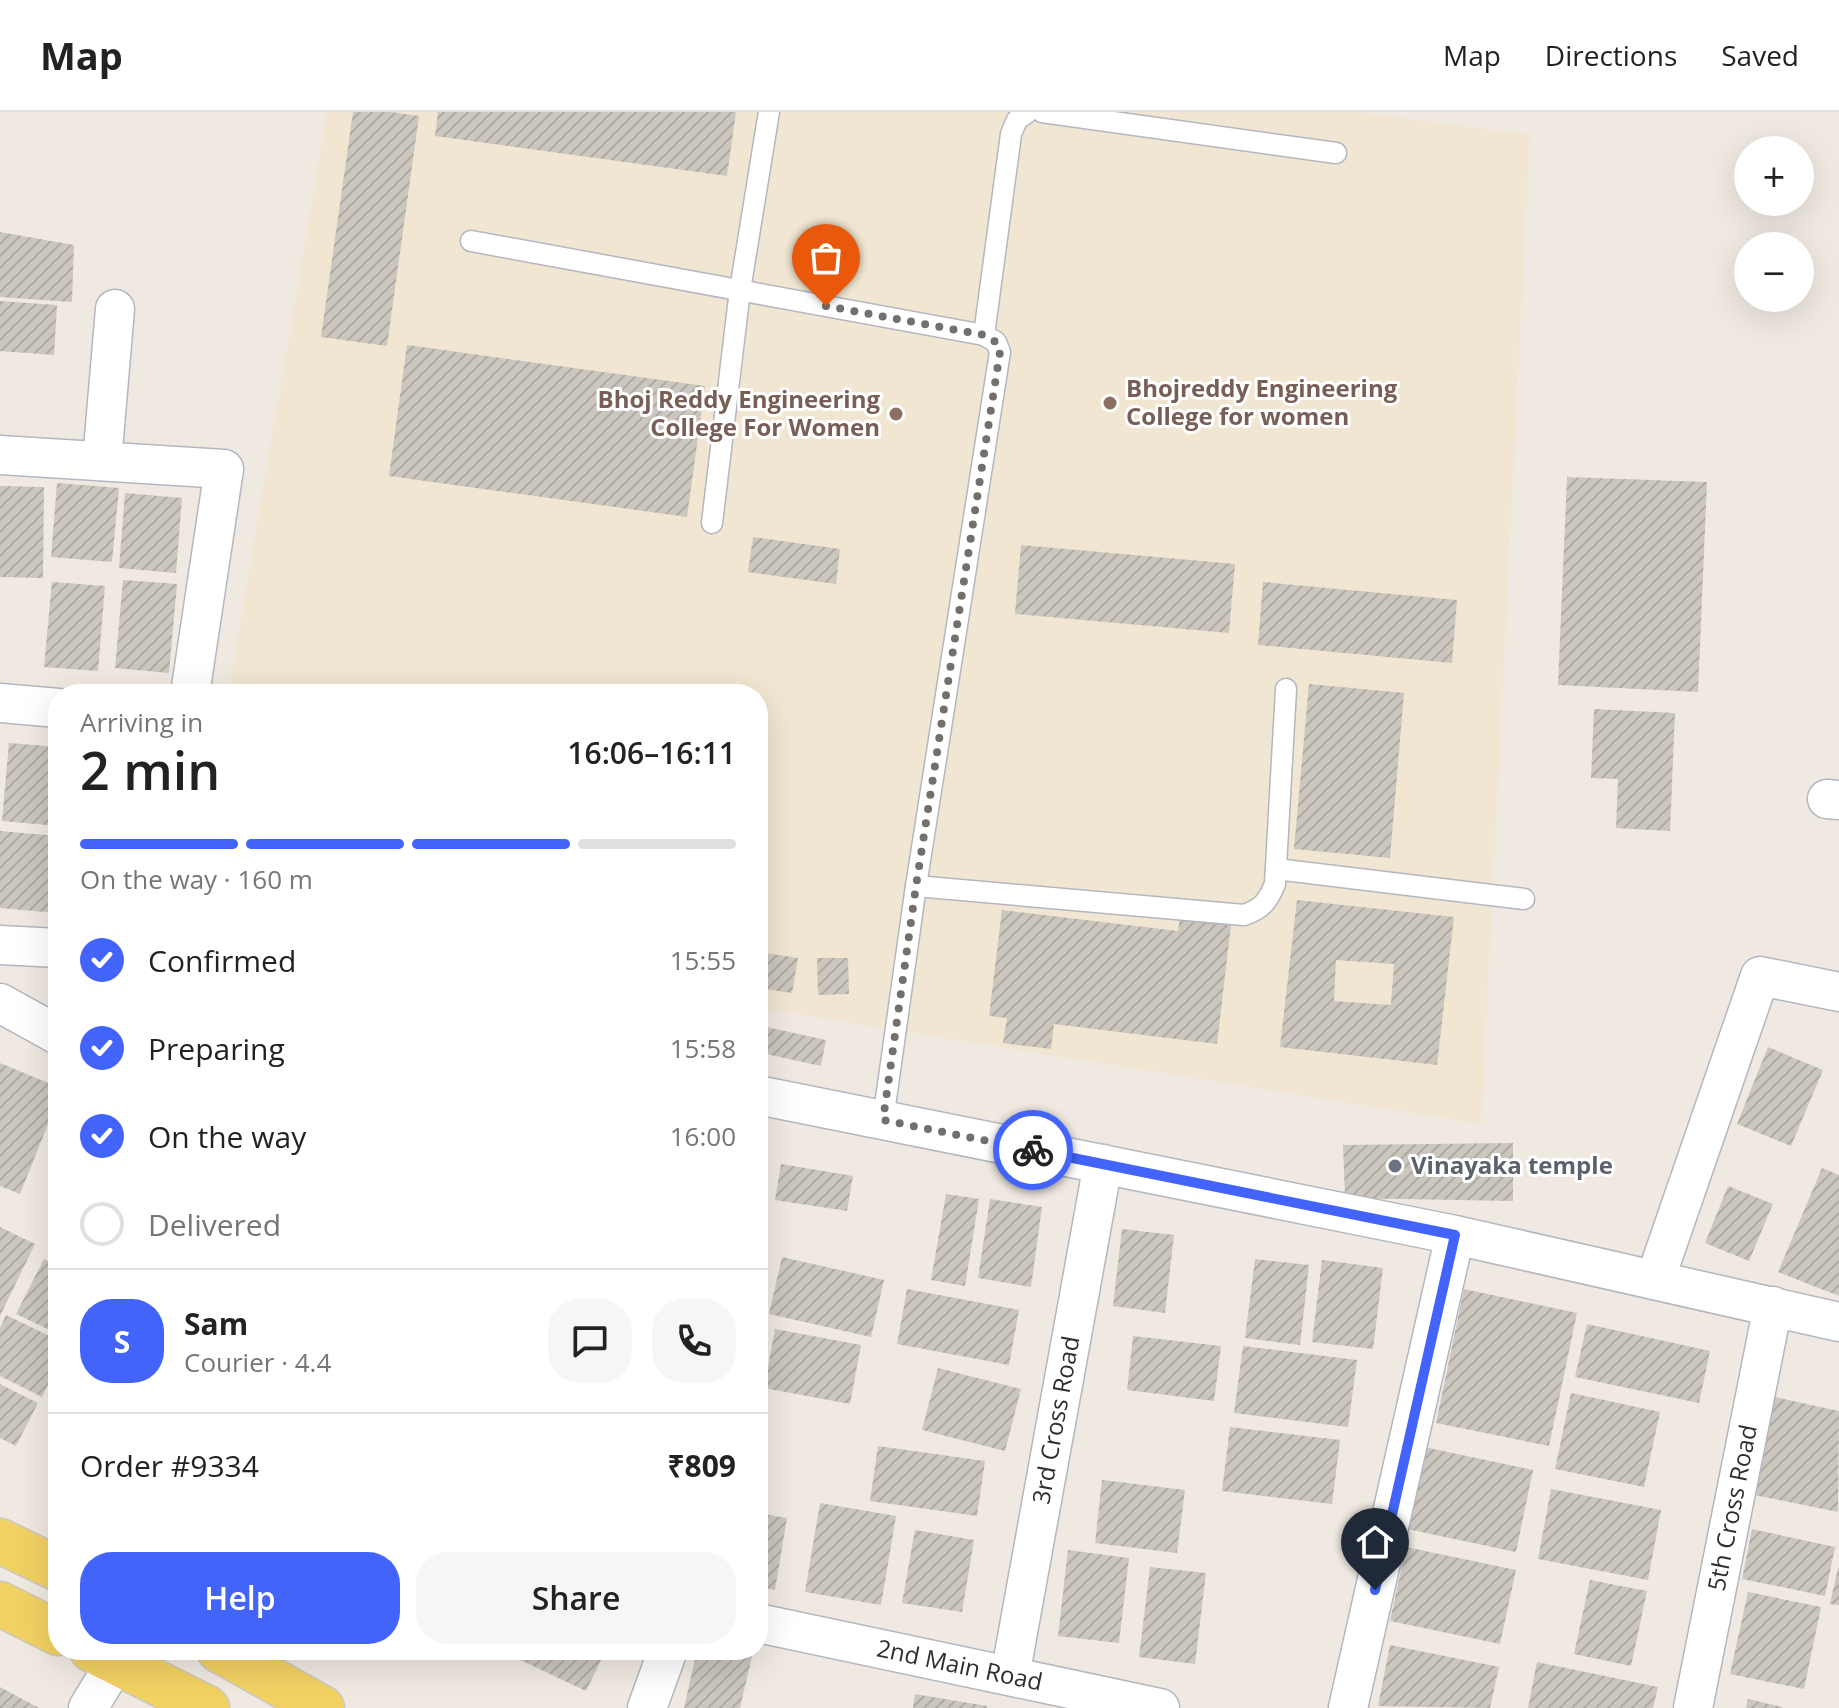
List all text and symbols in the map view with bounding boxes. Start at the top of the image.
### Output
text: Map [40,29,123,81]
text: Map [1443,36,1501,74]
text: Directions [1545,36,1677,74]
text: Saved [1721,36,1799,74]
map controls [1734,136,1814,312]
button: + [1734,136,1814,216]
pin [792,224,860,306]
button: − [1734,232,1814,312]
icon: bag [804,236,848,280]
place label: Bhojreddy Engineering College for women [1126,371,1398,432]
place label: Bhoj Reddy Engineering College For Women [598,382,880,443]
marker: Bhojreddy Engineering College for women [1101,394,1119,412]
marker: Bhoj Reddy Engineering College For Women [887,405,905,423]
text: Arriving in [80,704,203,740]
text: 16:06–16:11 [567,732,736,773]
text: 2 min [80,734,220,805]
text: On the way · 160 m [80,861,313,897]
icon: check [80,938,124,982]
text: Confirmed [148,940,296,981]
text: 15:55 [670,942,736,978]
icon: check [80,1026,124,1070]
text: Preparing [148,1028,285,1069]
text: 15:58 [670,1030,736,1066]
courier [993,1110,1073,1190]
icon: check [80,1114,124,1158]
text: On the way [148,1116,306,1157]
text: 16:00 [670,1118,736,1154]
icon: bike [1011,1128,1055,1172]
place label: Vinayaka temple [1411,1148,1613,1181]
marker: Vinayaka temple [1386,1157,1404,1175]
text: Delivered [148,1204,281,1245]
button: chat [548,1299,632,1383]
button: phone [652,1299,736,1383]
text: Sam [184,1303,248,1344]
text: S [114,1321,130,1362]
street label: 3rd Cross Road [1024,1333,1086,1507]
text: Courier · 4.4 [184,1344,331,1380]
street label: 5th Cross Road [1699,1422,1764,1594]
text: Order #9334 [80,1445,259,1486]
text: ₹809 [667,1445,736,1486]
pin [1341,1508,1409,1590]
icon: home [1353,1520,1397,1564]
button: Help [80,1552,400,1644]
button: Share [416,1552,736,1644]
street label: 2nd Main Road [874,1631,1046,1698]

